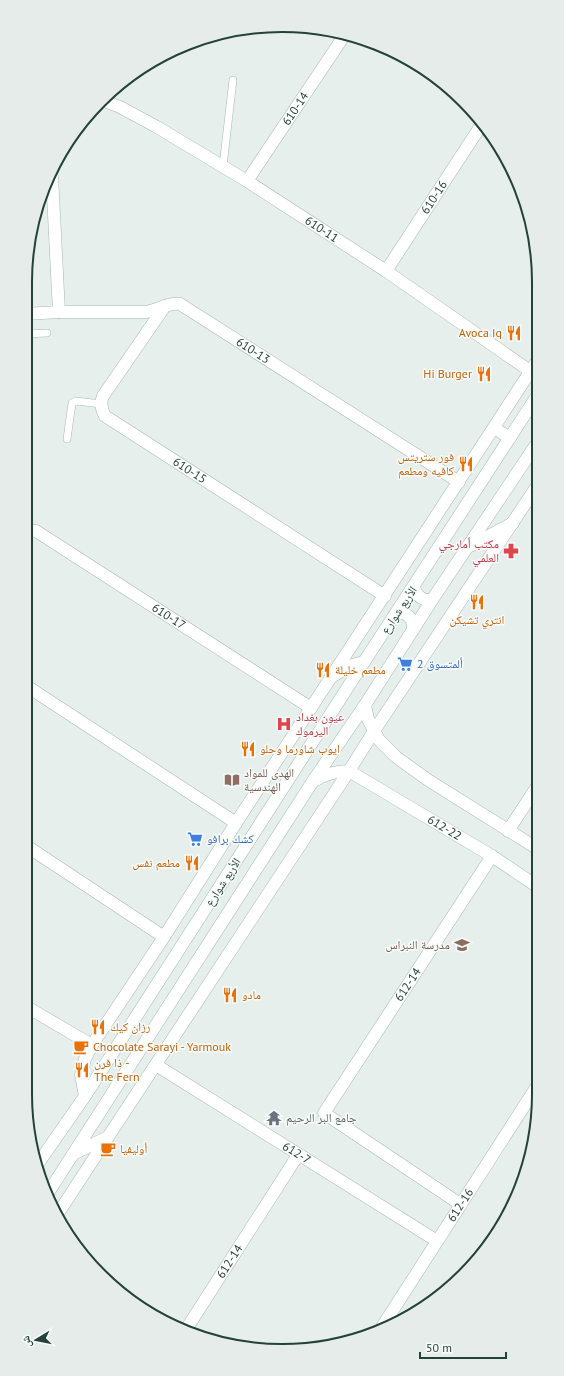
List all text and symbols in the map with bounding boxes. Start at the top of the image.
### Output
street label: 610-14 [278,88,312,128]
street label: 610-16 [417,177,450,217]
street label: 610-11 [302,213,342,245]
restaurant icon: Avoca Iq [505,324,523,342]
place label: Avoca Iq [459,325,502,340]
street label: 610-13 [234,334,273,367]
restaurant icon: Hi Burger [475,365,493,383]
place label: Hi Burger [423,366,472,381]
place label: فور ستريتس كافيه ومطعم [398,449,454,479]
street label: 610-15 [170,454,210,486]
restaurant icon: فور ستريتس كافيه ومطعم [457,455,475,473]
place label: مكتب أمارجي العلمي [439,536,499,568]
pharmacy icon: مكتب أمارجي العلمي [502,542,520,560]
street label: الأربع شوارع [377,583,421,637]
restaurant icon: انتري تشيكن [468,593,486,611]
street label: 610-17 [149,600,189,632]
place label: انتري تشيكن [450,612,505,630]
supermarket icon: ألمتسوق 2 [396,655,414,673]
place label: ألمتسوق 2 [417,656,463,671]
restaurant icon: مطعم خليلة [314,661,332,679]
place label: مطعم خليلة [335,662,386,678]
place label: عيون بغداد اليرموك [296,709,344,738]
hospital icon: عيون بغداد اليرموك [275,715,293,733]
restaurant icon: ايوب شاورما وحلو [239,740,257,758]
place label: ايوب شاورما وحلو [260,741,340,756]
place label: الهدى للمواد الهندسية [244,765,294,794]
library icon: الهدى للمواد الهندسية [223,771,241,789]
street label: 612-22 [425,811,465,843]
supermarket icon: كشك برافو [186,830,204,848]
place label: كشك برافو [207,831,254,846]
restaurant icon: مطعم نفس [183,854,201,872]
place label: مطعم نفس [132,855,180,871]
street label: الأربع شوارع [202,855,245,909]
school or university icon: مدرسة النبراس [453,936,471,954]
place label: مدرسة النبراس [385,937,450,952]
street label: 612-14 [391,964,424,1004]
restaurant icon: مادو [221,986,239,1004]
place label: مادو [242,987,261,1002]
restaurant icon: رزان كيك [89,1018,107,1036]
place label: رزان كيك [110,1019,151,1034]
cafe icon: Chocolate Sarayi - Yarmouk [72,1038,90,1056]
place label: Chocolate Sarayi - Yarmouk [93,1039,231,1054]
place label: ذا فرن - The Fern [94,1055,139,1084]
restaurant icon: ذا فرن - The Fern [73,1061,91,1079]
temple icon: جامع البر الرحيم [265,1109,283,1127]
place label: جامع البر الرحيم [286,1110,357,1126]
street label: 612-7 [280,1138,314,1167]
cafe icon: أوليفيا [99,1140,117,1158]
place label: أوليفيا [120,1141,147,1156]
street label: 612-16 [444,1185,476,1224]
street label: 612-14 [213,1241,246,1281]
north arrow [16,1320,56,1360]
text: ش [18,1334,35,1349]
scale bar [420,1334,506,1360]
text: 50 m [426,1340,452,1355]

